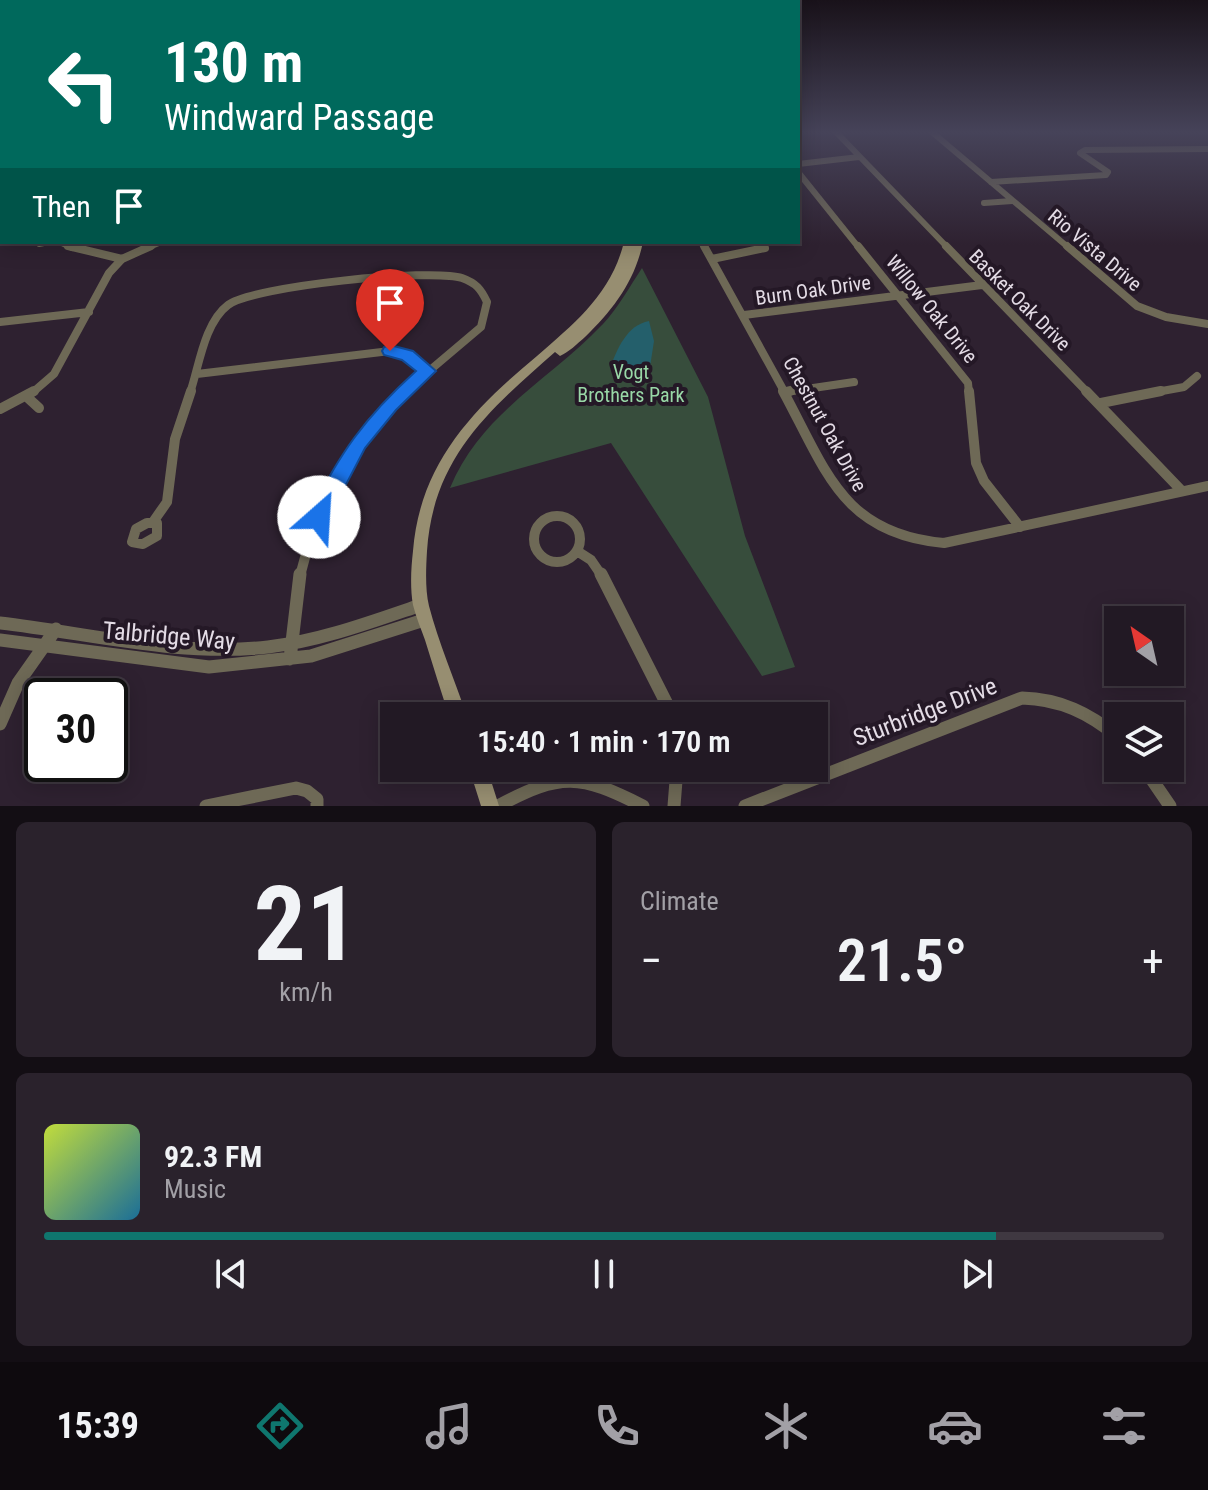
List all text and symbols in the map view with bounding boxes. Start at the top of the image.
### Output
text: 130 m [164,30,303,96]
icon: left [32,32,136,136]
text: Windward Passage [164,97,434,139]
icon: arrive [107,184,151,228]
text: Then [32,189,91,224]
street label: Rio Vista Drive [1043,204,1147,296]
street label: Basket Oak Drive [964,244,1076,356]
street label: Willow Oak Drive [881,250,983,368]
pin [356,269,424,351]
street label: Burn Oak Drive [754,270,872,310]
icon: arrive [368,281,412,325]
street label: Chestnut Oak Drive [778,352,872,496]
park label: Vogt Brothers Park [577,360,685,407]
position arrow [277,475,361,559]
north arrow [1104,606,1184,686]
map controls [1104,606,1184,782]
street label: Talbridge Way [102,616,236,656]
street label: Sturbridge Drive [849,672,1001,752]
speed limit sign: 30 [24,678,128,782]
button: layers [1104,702,1184,782]
text: 15:40 · 1 min · 170 m [477,724,731,759]
text: 21 [253,864,359,985]
text: Climate [640,886,719,916]
text: 21.5° [837,925,967,996]
text: − [640,935,662,987]
text: + [1142,935,1164,987]
text: km/h [279,977,333,1007]
text: 92.3 FM [164,1139,262,1174]
text: Music [164,1174,226,1204]
icon: previous [209,1252,253,1296]
icon: pause [582,1252,626,1296]
icon: next [955,1252,999,1296]
icon: directions [252,1398,308,1454]
icon: music [421,1398,477,1454]
icon: phone [589,1398,645,1454]
icon: climate [758,1398,814,1454]
icon: car [927,1398,983,1454]
icon: filters [1096,1398,1152,1454]
text: 15:39 [56,1405,139,1447]

